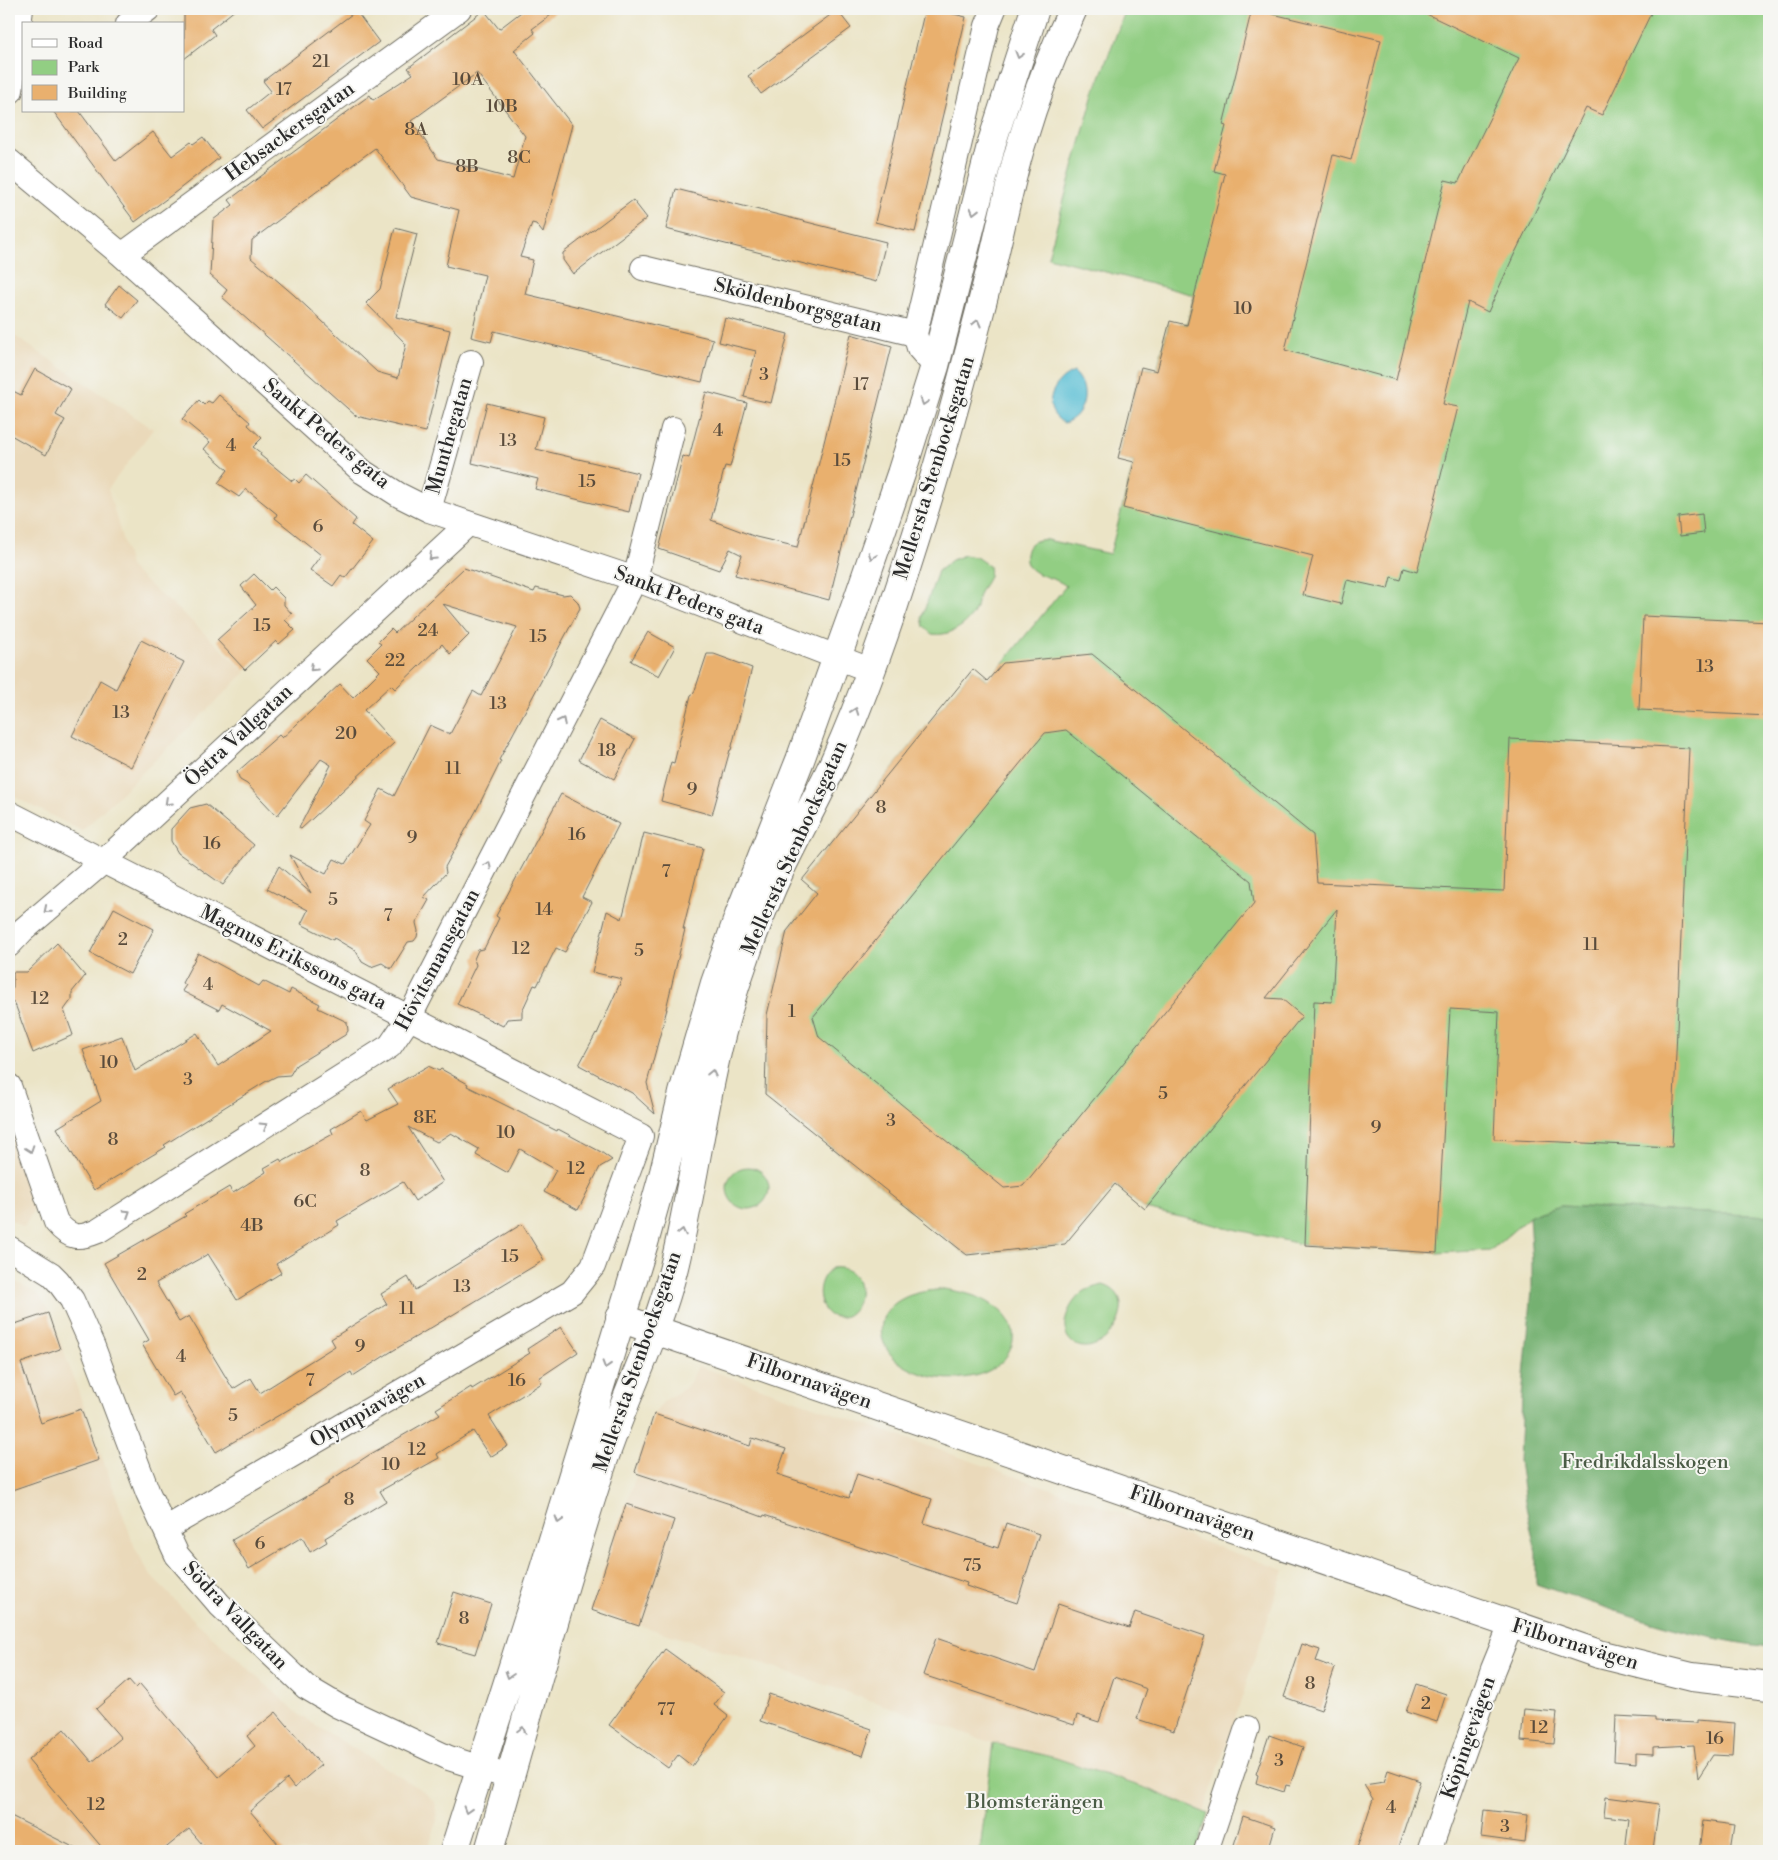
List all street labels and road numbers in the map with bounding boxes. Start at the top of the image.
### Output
street label: Hebsackersgatan [220,77,360,187]
street label: Sköldenborgsgatan [711,273,885,339]
street label: Mellersta Stenbocksgatan [889,353,981,583]
street label: Sankt Peders gata [257,373,395,495]
street label: Munthegatan [421,375,479,497]
street label: Sankt Peders gata [610,561,768,641]
street label: Östra Vallgatan [179,679,298,793]
street label: Mellersta Stenbocksgatan [736,737,854,959]
street label: Hövitsmansgatan [390,885,486,1035]
street label: Magnus Erikssons gata [195,900,392,1016]
street label: Mellersta Stenbocksgatan [588,1248,688,1476]
street label: Filbornavägen [743,1349,875,1415]
street label: Olympiavägen [306,1368,430,1454]
street label: Filbornavägen [1126,1481,1258,1547]
street label: Södra Vallgatan [177,1556,293,1676]
street label: Filbornavägen [1509,1614,1641,1676]
street label: Köpingevägen [1436,1673,1502,1803]

